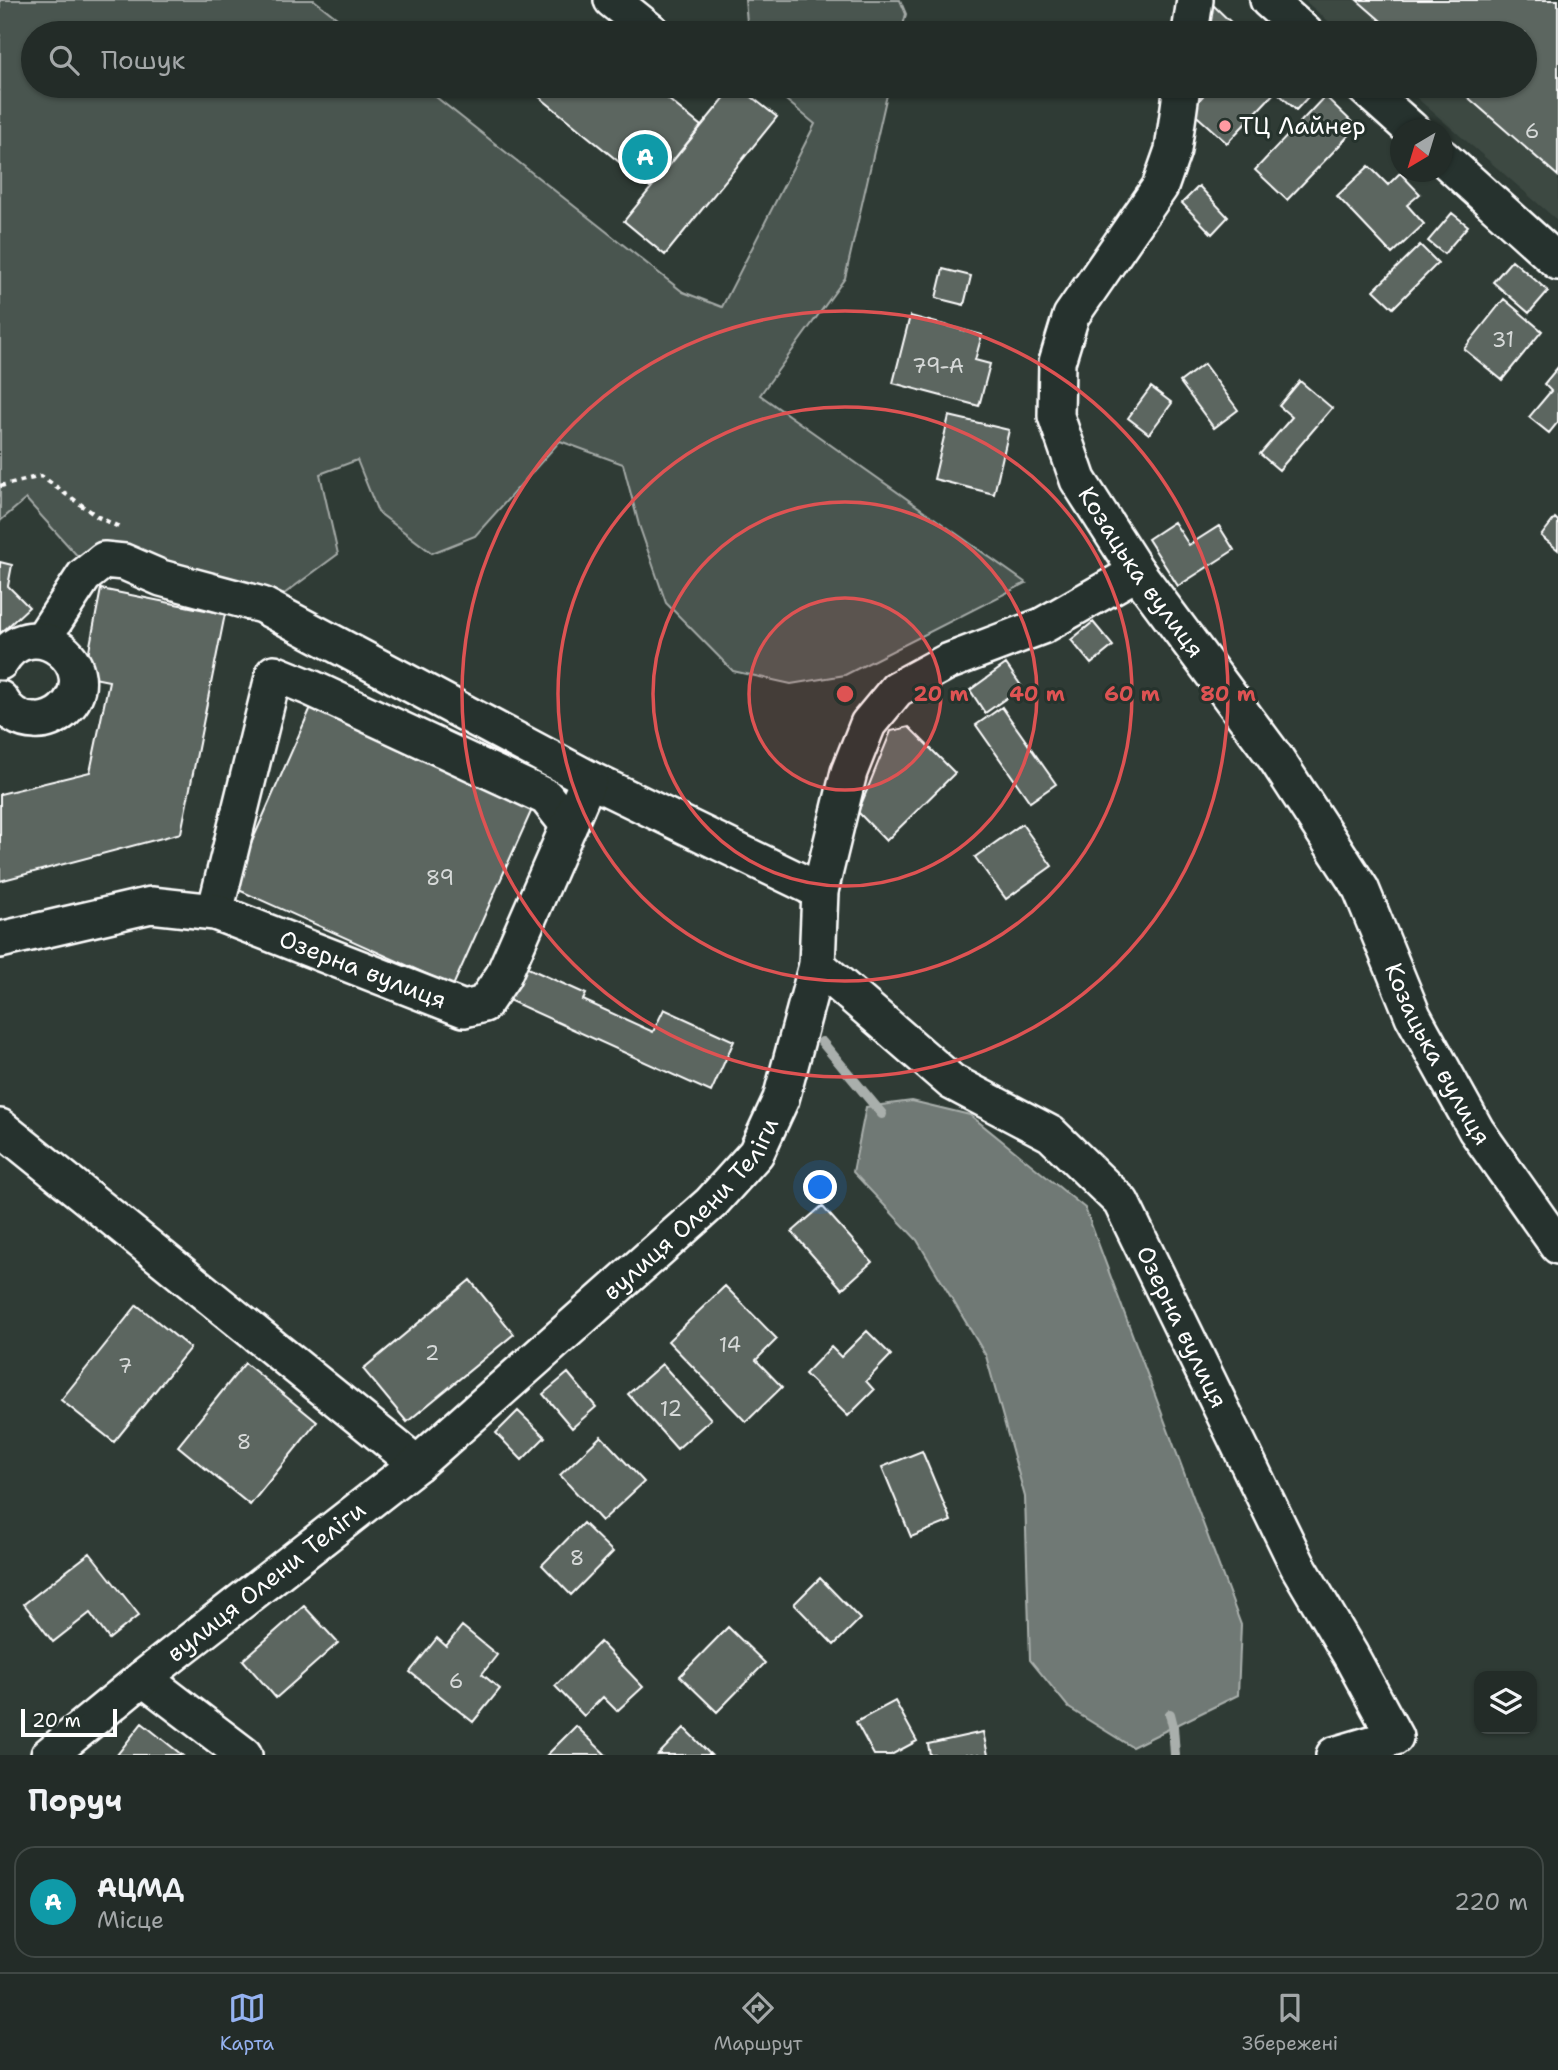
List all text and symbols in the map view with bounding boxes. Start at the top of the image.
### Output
search box [21,21,1537,98]
icon: search [45,41,83,79]
text: Пошук [101,42,185,77]
place label: ТЦ Лайнер [1239,110,1366,142]
house number: 6 [1525,117,1539,145]
marker: ТЦ Лайнер [1217,118,1233,134]
north arrow [1390,119,1453,182]
pin: A [622,131,668,183]
house number: 31 [1492,326,1514,354]
house number: 79-А [912,352,964,380]
street label: Козацька вулиця [1070,481,1211,664]
text: 20 m [913,680,969,708]
text: 40 m [1009,680,1065,708]
text: 60 m [1104,680,1160,708]
text: 80 m [1200,680,1256,708]
centre of rings [833,682,857,706]
house number: 89 [426,864,454,892]
street label: Озерна вулиця [275,923,451,1017]
street label: Козацька вулиця [1377,958,1498,1152]
street label: вулиця Олени Теліги [596,1112,786,1307]
your location [803,1170,837,1204]
street label: Озерна вулиця [1129,1241,1235,1413]
house number: 14 [719,1331,741,1359]
house number: 2 [425,1339,439,1367]
house number: 7 [118,1352,132,1380]
house number: 12 [660,1395,682,1423]
house number: 8 [237,1428,251,1456]
street label: вулиця Олени Теліги [160,1494,372,1669]
house number: 8 [570,1544,584,1572]
house number: 6 [449,1667,463,1695]
map controls [1474,1671,1537,1734]
button: layers [1474,1671,1537,1734]
scale bar [21,1706,117,1738]
text: 20 m [32,1708,81,1733]
text: Поруч [28,1780,122,1821]
text: АЦМД [97,1870,184,1905]
text: A [44,1887,62,1917]
text: 220 m [1454,1887,1528,1917]
text: Місце [97,1905,164,1935]
tab: Карта [220,1989,274,2056]
tab: Маршрут [714,1989,802,2056]
tab: Збережені [1242,1989,1338,2056]

